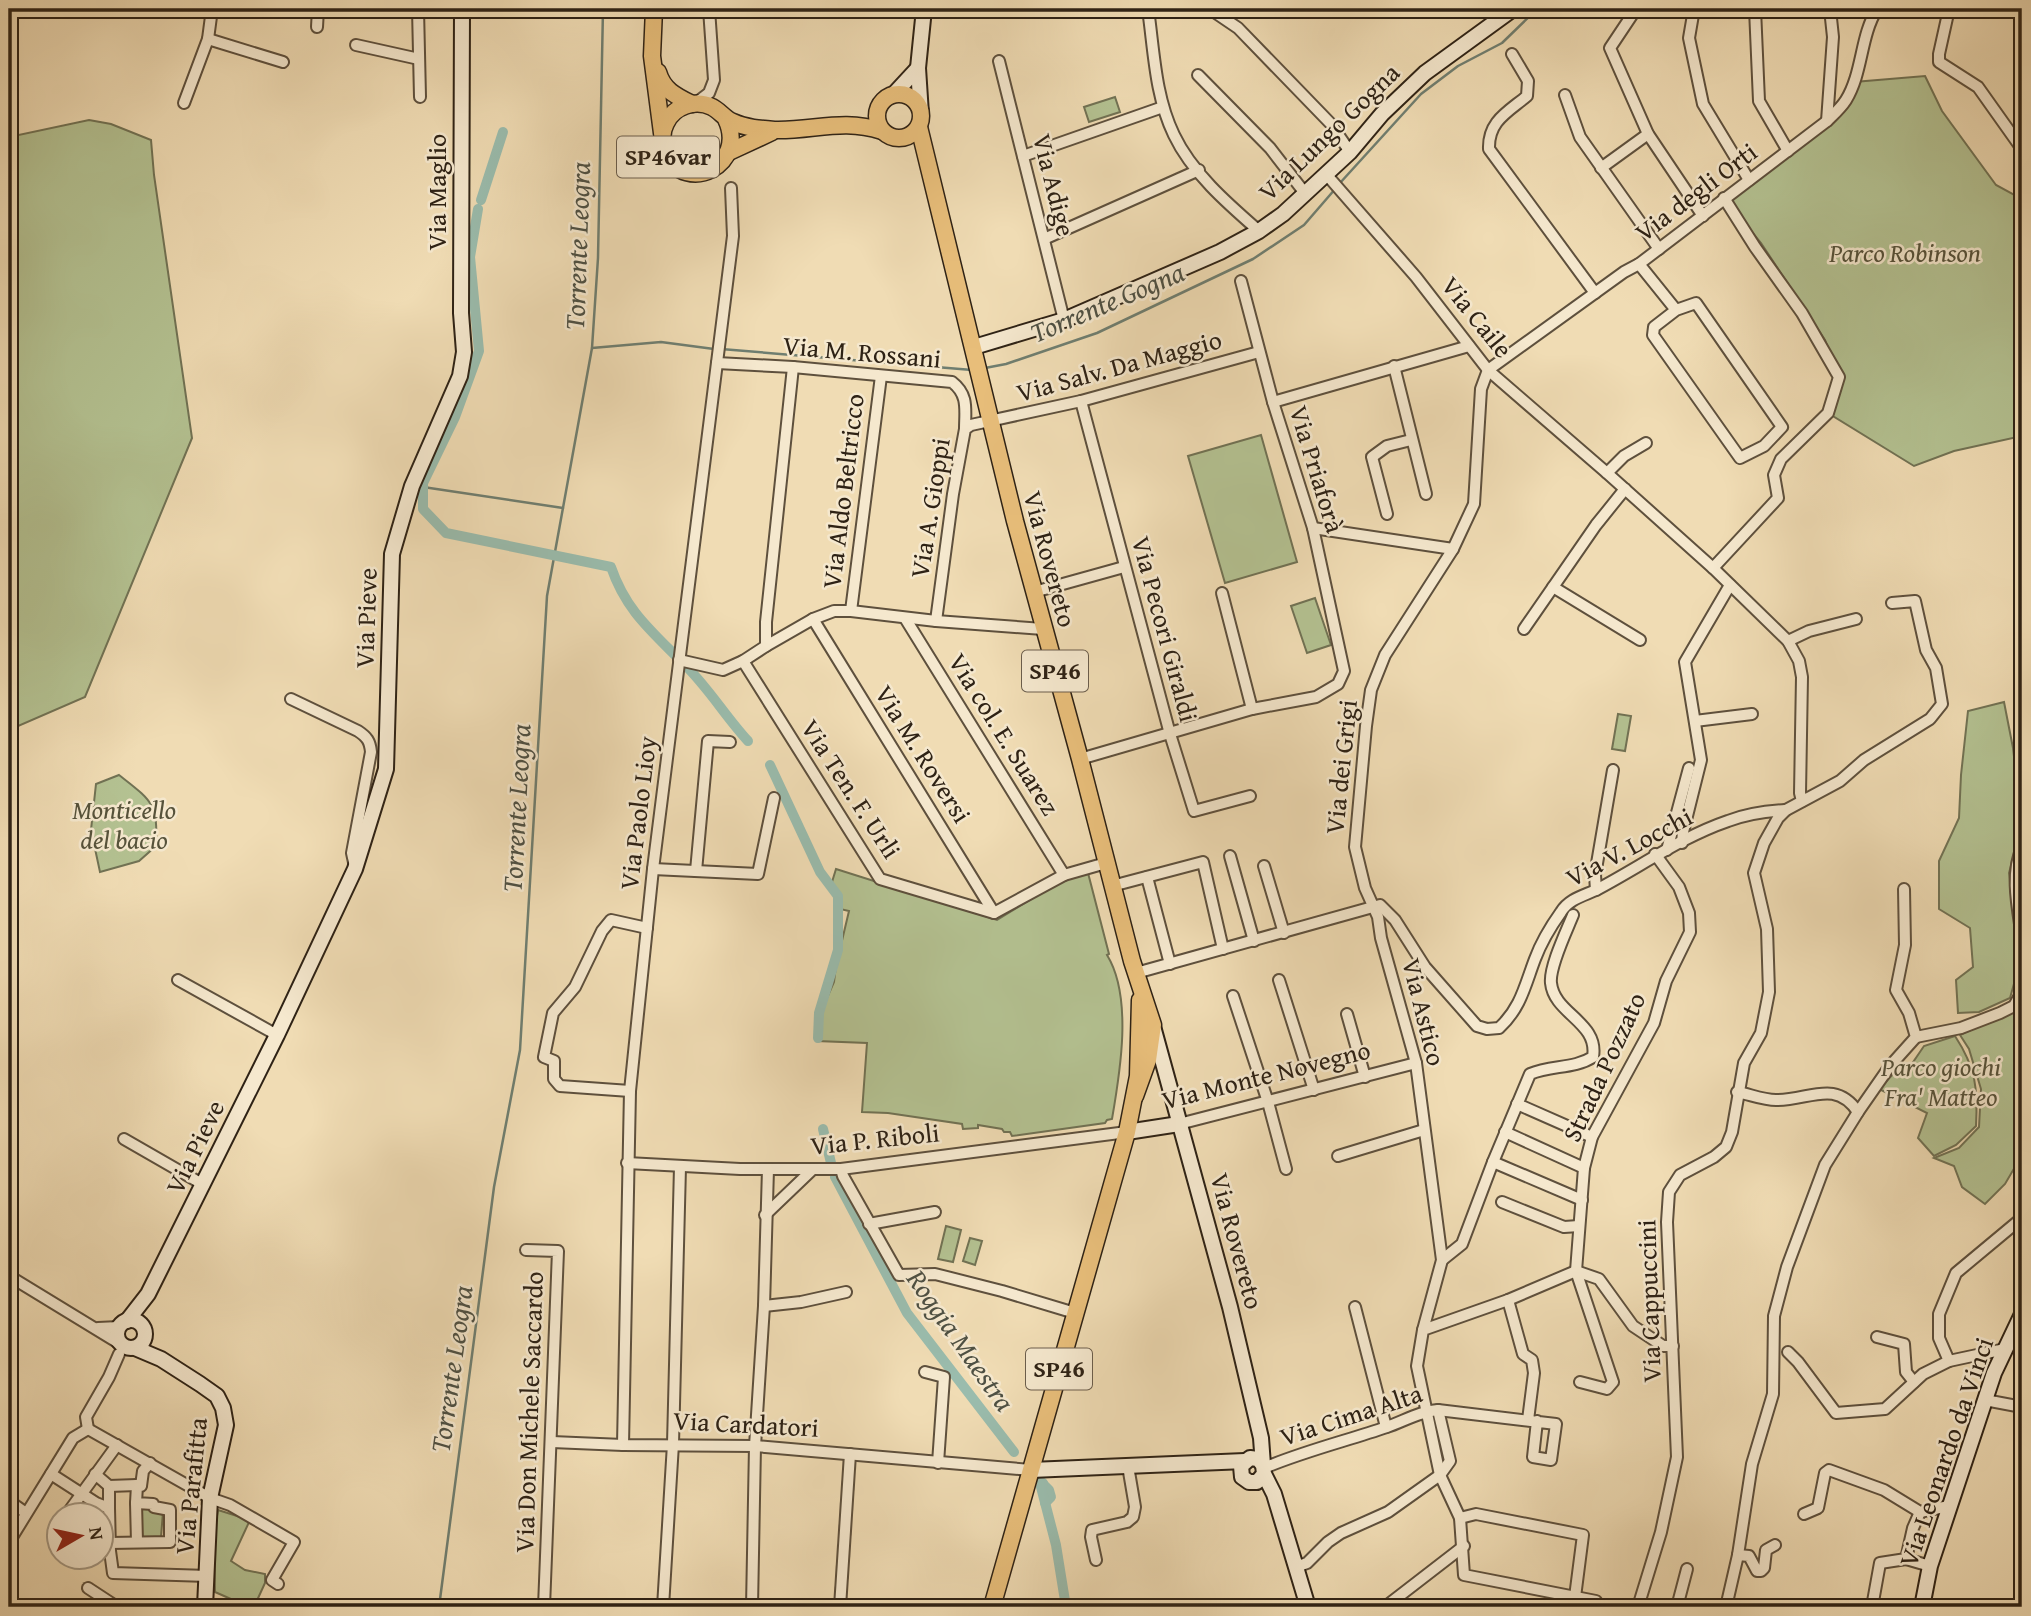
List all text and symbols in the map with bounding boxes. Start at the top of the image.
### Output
street label: Via Lungo Gogna [1249,53,1409,210]
street label: Via Adige [1023,130,1086,240]
street label: Via degli Orti [1626,132,1765,251]
street label: Via Maglio [417,134,456,250]
road number: SP46var [617,136,719,177]
water label: Torrente Leogra [553,161,600,331]
park label: Parco Robinson [1828,233,1981,272]
water label: Torrente Gogna [1023,251,1190,352]
street label: Via Caile [1432,267,1523,366]
street label: Via Salv. Da Maggio [1012,319,1226,412]
street label: Via M. Rossani [781,325,943,378]
street label: Via Aldo Beltricco [811,391,874,591]
street label: Via Priaforà [1280,400,1356,538]
street label: Via A. Gioppi [899,435,960,581]
street label: Via Rovereto [1014,486,1087,631]
street label: Via Pecori Giraldi [1122,532,1209,726]
street label: Via Pieve [344,567,387,669]
street label: Via col. E. Suarez [939,645,1070,822]
road number: SP46 [1022,650,1088,692]
street label: Via M. Roversi [865,677,981,830]
street label: Via dei Grigi [1314,698,1367,836]
street label: Via Ten. F. Urli [792,711,911,866]
water label: Torrente Leogra [491,723,540,893]
street label: Via Paolo Lioy [609,734,666,892]
park label: Monticello del bacio [72,790,176,859]
street label: Via V. Locchi [1558,797,1699,896]
street label: Via Astico [1392,954,1457,1070]
street label: Strada Pozzato [1552,985,1655,1148]
street label: Via Monte Novegno [1157,1030,1374,1119]
park label: Parco giochi Fra' Matteo [1880,1047,2001,1116]
street label: Via Pieve [155,1093,234,1200]
street label: Via P. Riboli [809,1112,941,1165]
street label: Via Rovereto [1201,1168,1274,1313]
street label: Via Cappuccini [1626,1219,1671,1383]
water label: Roggia Maestra [897,1260,1026,1419]
street label: Via Don Michele Saccardo [504,1271,553,1553]
water label: Torrente Leogra [418,1282,483,1455]
street label: Via Leonardo da Vinci [1888,1332,2003,1572]
road number: SP46 [1026,1349,1092,1390]
street label: Via Cima Alta [1275,1373,1428,1456]
street label: Via Cardatori [672,1400,820,1447]
street label: Via Parafitta [164,1415,217,1556]
north arrow [46,1500,116,1570]
text: N [82,1525,112,1542]

